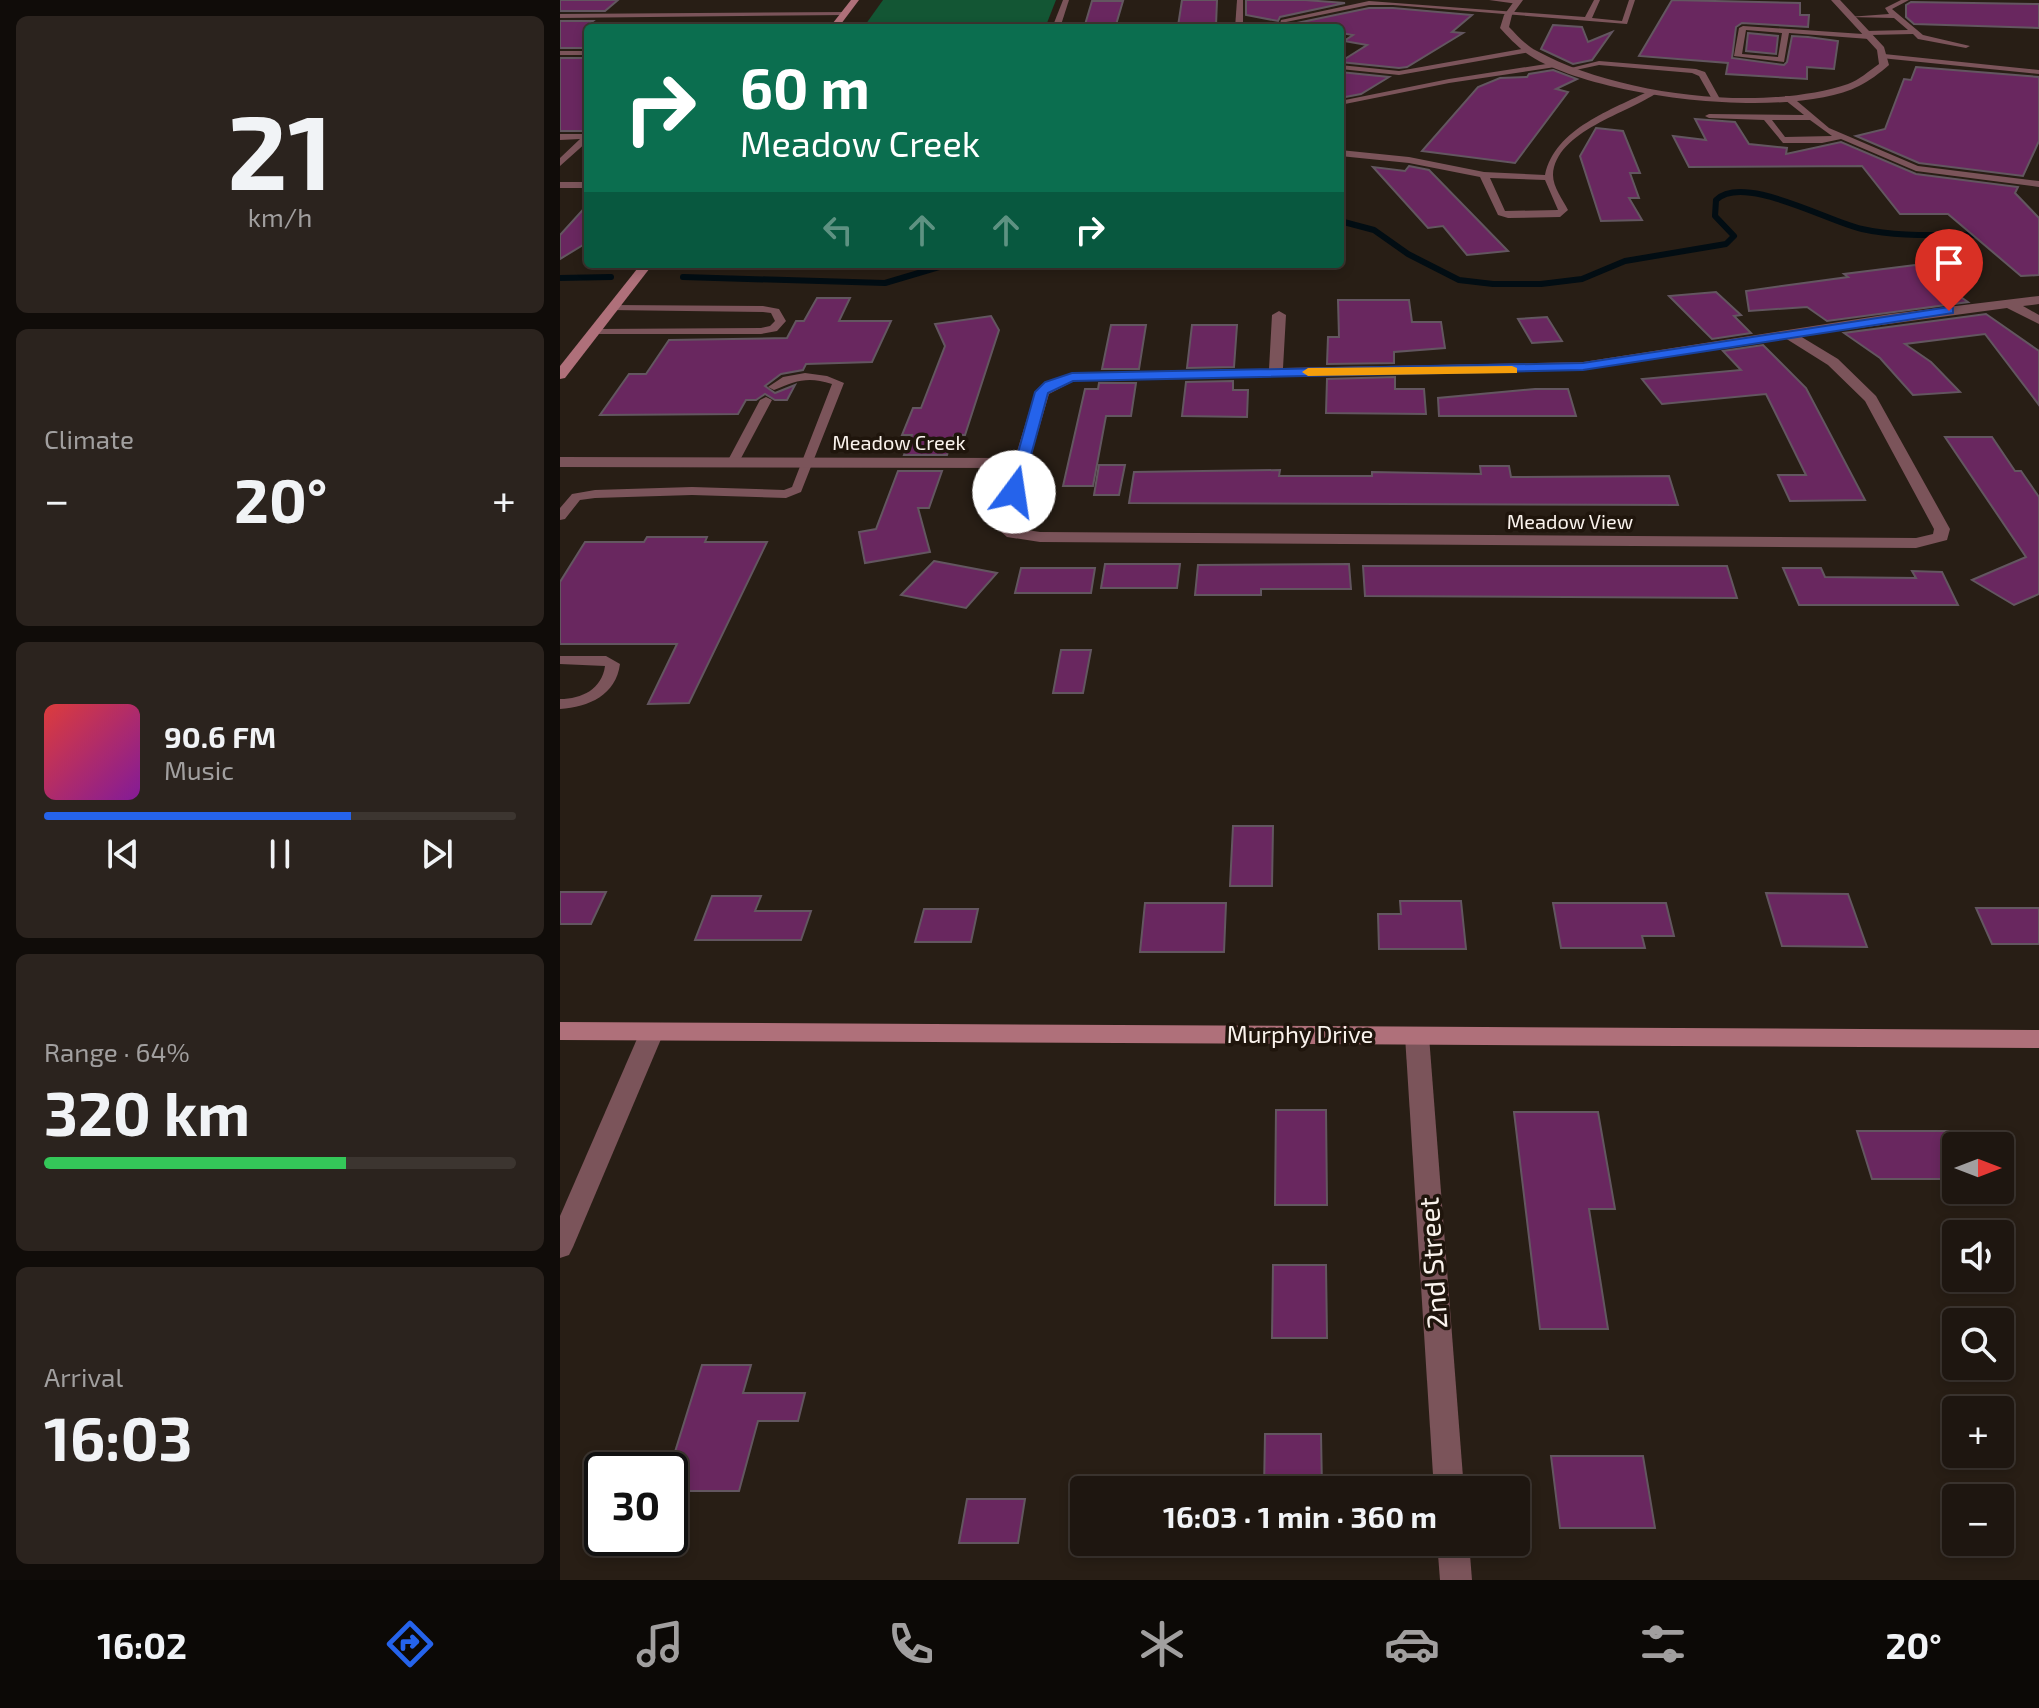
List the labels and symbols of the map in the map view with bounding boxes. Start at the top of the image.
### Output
pin [1915,229,1983,311]
street label: Meadow Creek [832,430,966,454]
position arrow [972,450,1056,534]
street label: Meadow View [1507,509,1633,533]
street label: Murphy Drive [1227,1019,1373,1048]
north arrow [1942,1132,2014,1204]
street label: 2nd Street [1410,1196,1454,1330]
speed limit sign: 30 [584,1452,688,1556]

